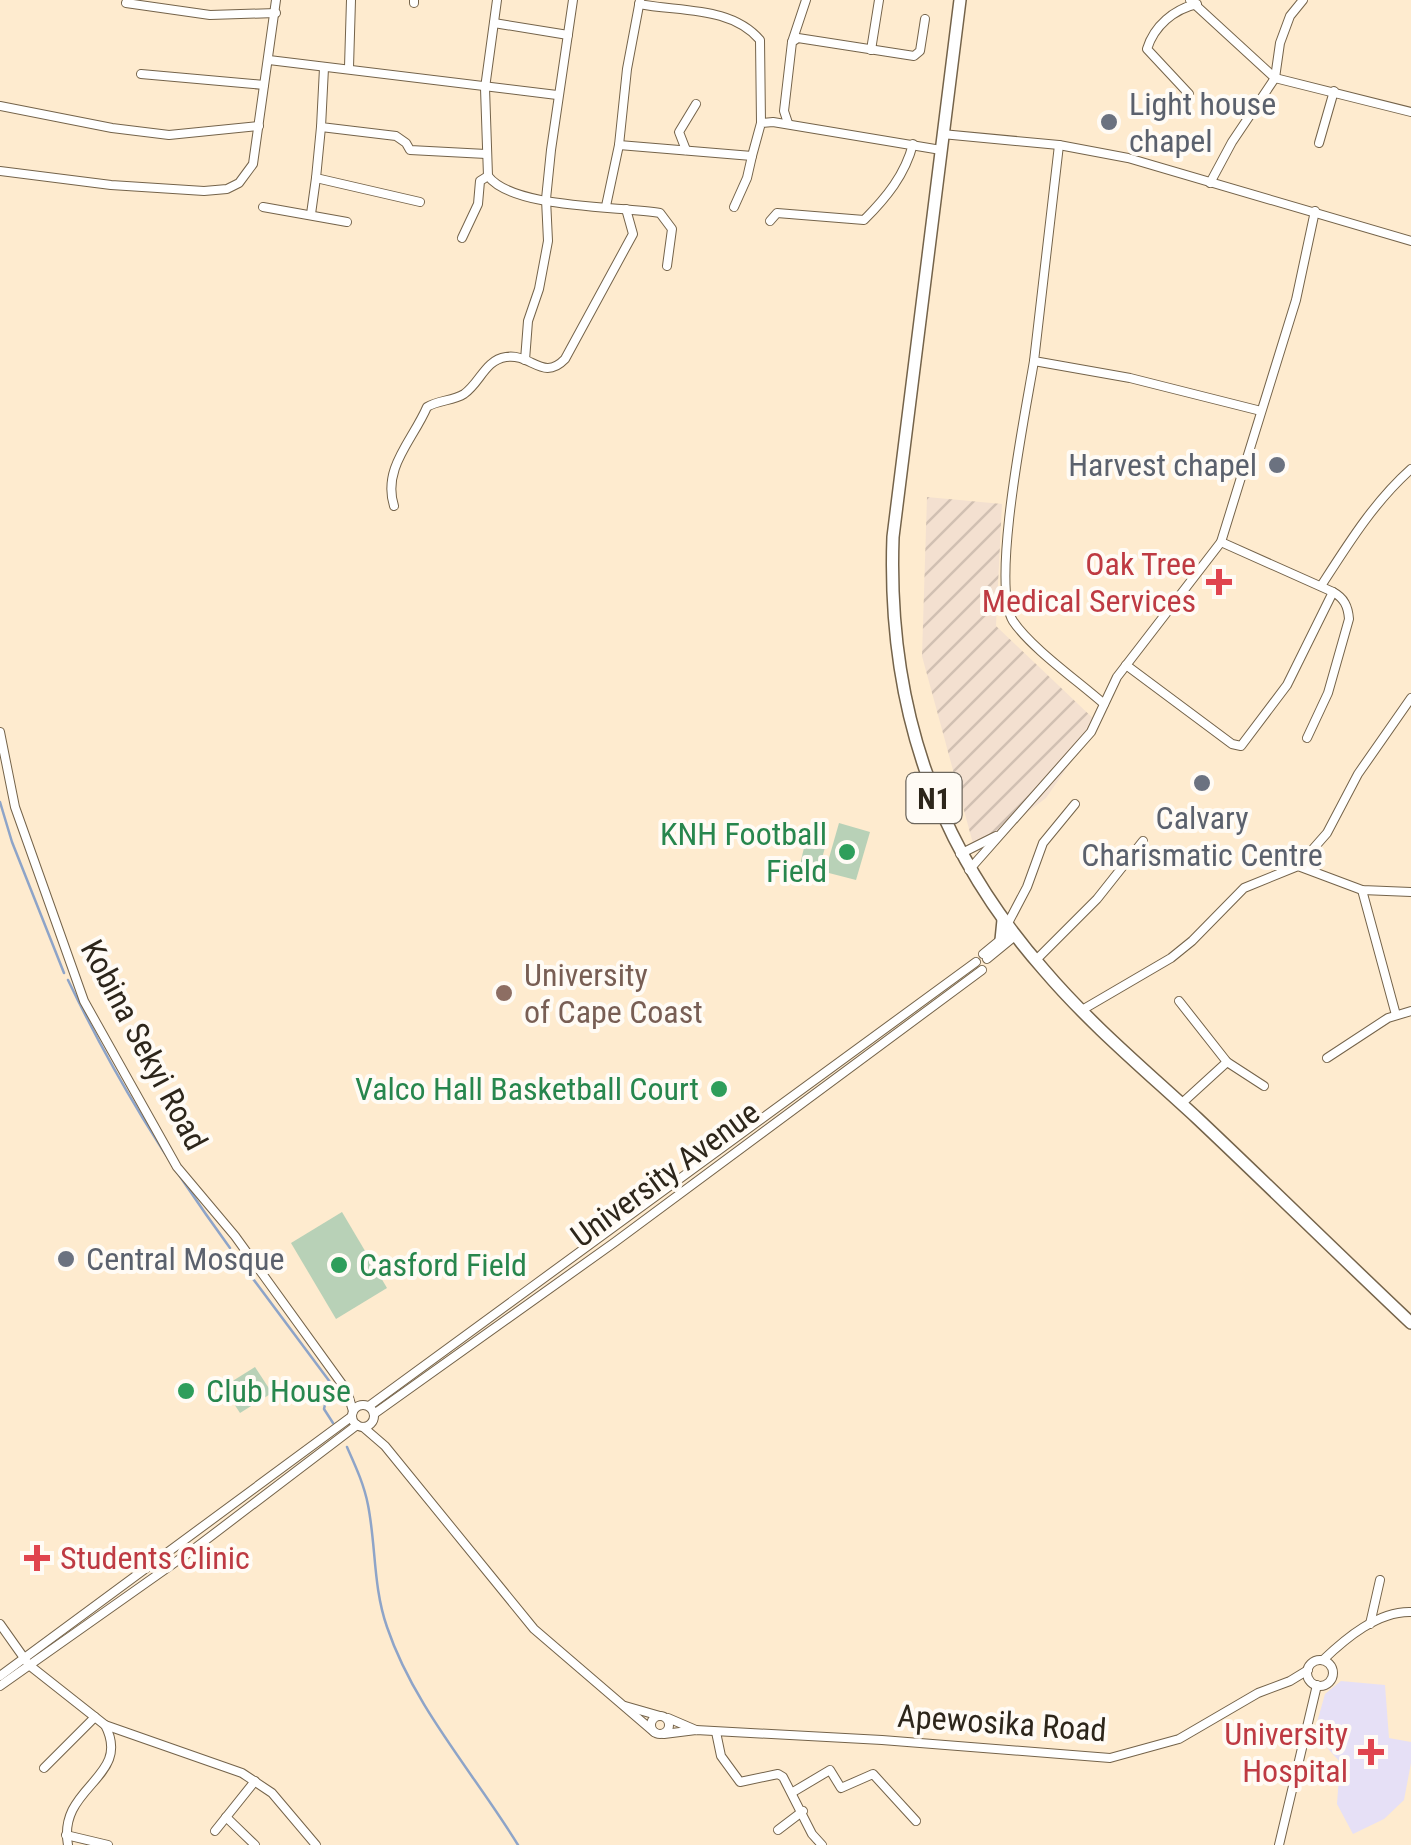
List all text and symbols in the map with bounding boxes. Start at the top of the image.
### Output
place label: Light house chapel [1129,85,1276,160]
marker: Light house chapel [1098,111,1120,133]
place label: Harvest chapel [1068,446,1257,484]
marker: Harvest chapel [1266,454,1288,476]
place label: Oak Tree Medical Services [982,545,1196,620]
marker: Oak Tree Medical Services [1206,569,1232,595]
marker: Calvary Charismatic Centre [1191,772,1213,794]
road number: N1 [906,773,962,823]
place label: Calvary Charismatic Centre [1081,799,1323,874]
place label: KNH Football Field [660,815,827,890]
marker: KNH Football Field [836,841,858,863]
street label: Kobina Sekyi Road [73,933,215,1157]
place label: University of Cape Coast [524,956,703,1031]
marker: University of Cape Coast [493,982,515,1004]
place label: Valco Hall Basketball Court [355,1070,699,1108]
marker: Valco Hall Basketball Court [708,1078,730,1100]
street label: University Avenue [564,1093,766,1255]
place label: Central Mosque [86,1240,285,1278]
place label: Casford Field [359,1246,527,1284]
marker: Central Mosque [55,1248,77,1270]
marker: Casford Field [328,1254,350,1276]
place label: Club House [206,1372,351,1410]
marker: Club House [175,1380,197,1402]
place label: Students Clinic [60,1539,250,1577]
marker: Students Clinic [24,1545,50,1571]
street label: Apewosika Road [896,1697,1108,1749]
place label: University Hospital [1224,1715,1348,1790]
marker: University Hospital [1358,1739,1384,1765]

